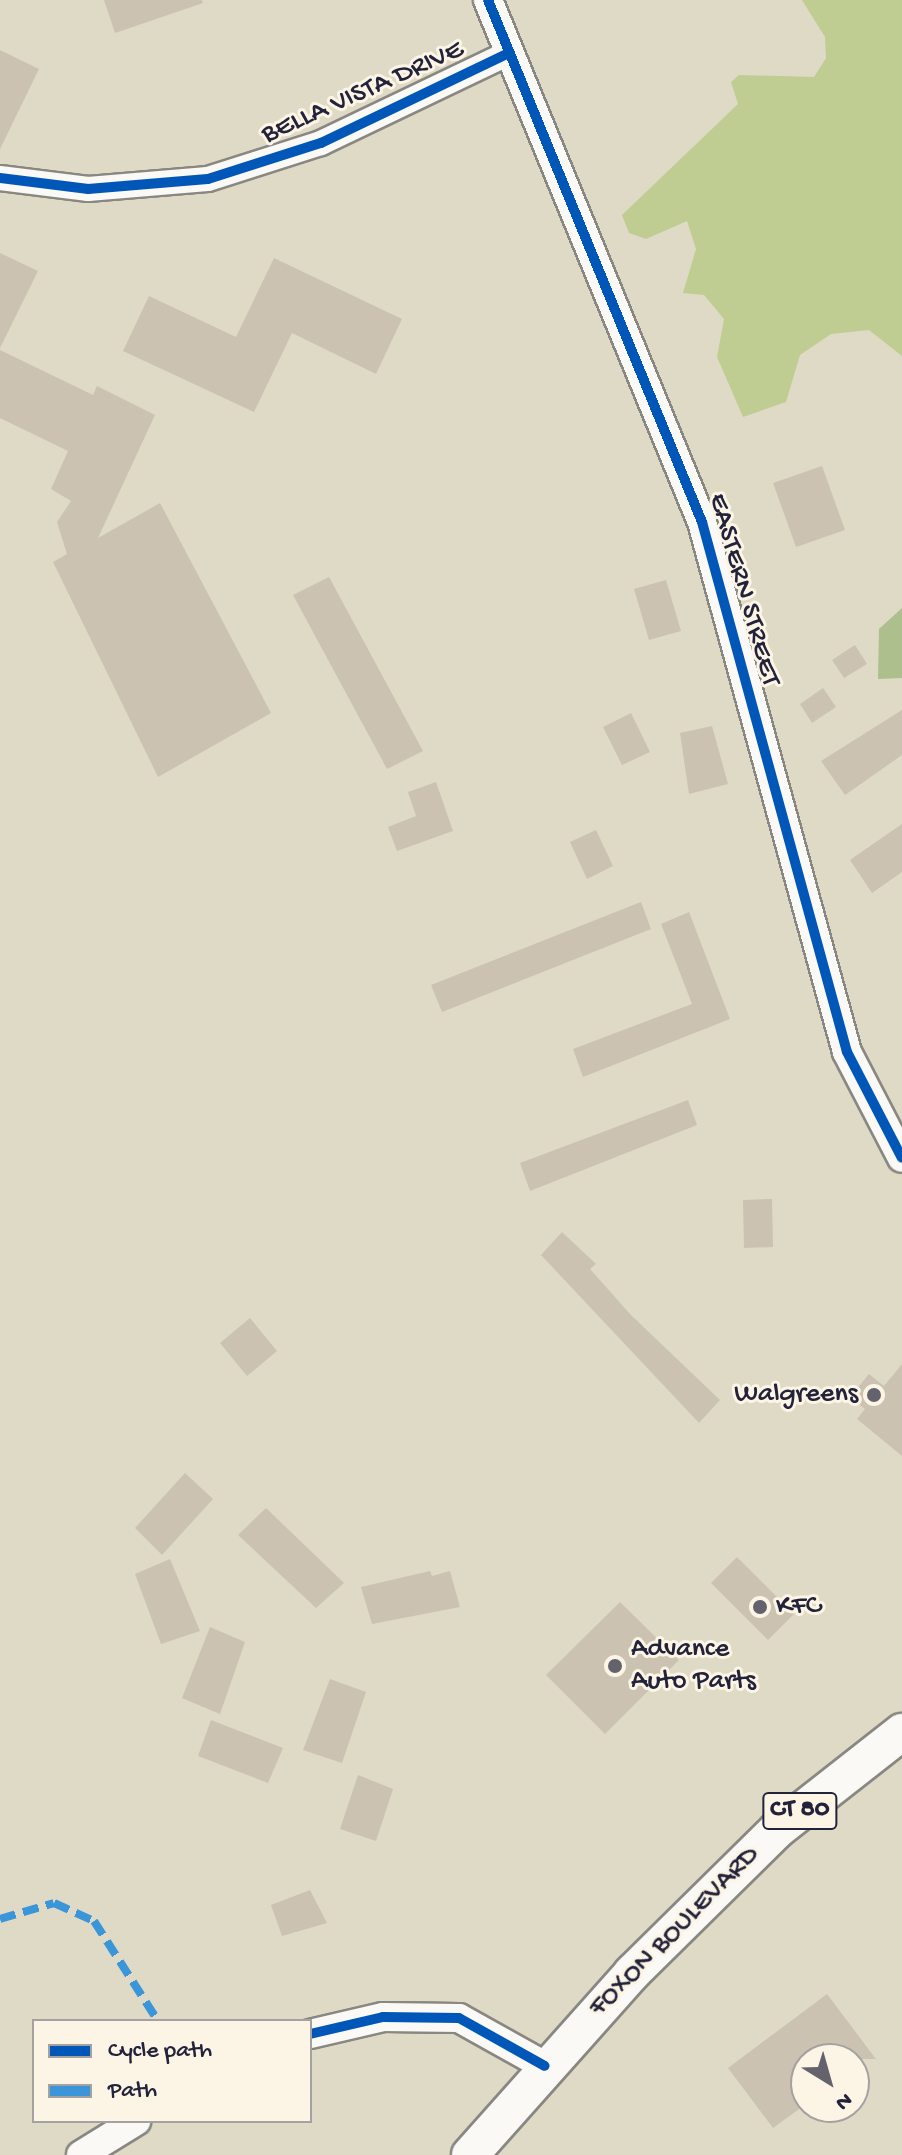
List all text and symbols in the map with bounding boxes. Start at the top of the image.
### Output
street label: BELLA VISTA DRIVE [257,33,469,153]
street label: EASTERN STREET [699,490,787,690]
place label: Walgreens [734,1378,858,1412]
marker: Walgreens [865,1386,883,1404]
place label: KFC [776,1590,821,1624]
marker: KFC [751,1598,769,1616]
place label: Advance Auto Parts [631,1633,756,1699]
marker: Advance Auto Parts [606,1657,624,1675]
road number: CT 80 [762,1789,838,1833]
street label: FOXON BOULEVARD [583,1840,767,2024]
legend [32,2019,312,2123]
text: Cycle path [108,2037,212,2066]
north arrow [790,2043,870,2123]
text: Path [108,2077,157,2106]
text: N [830,2086,857,2115]

